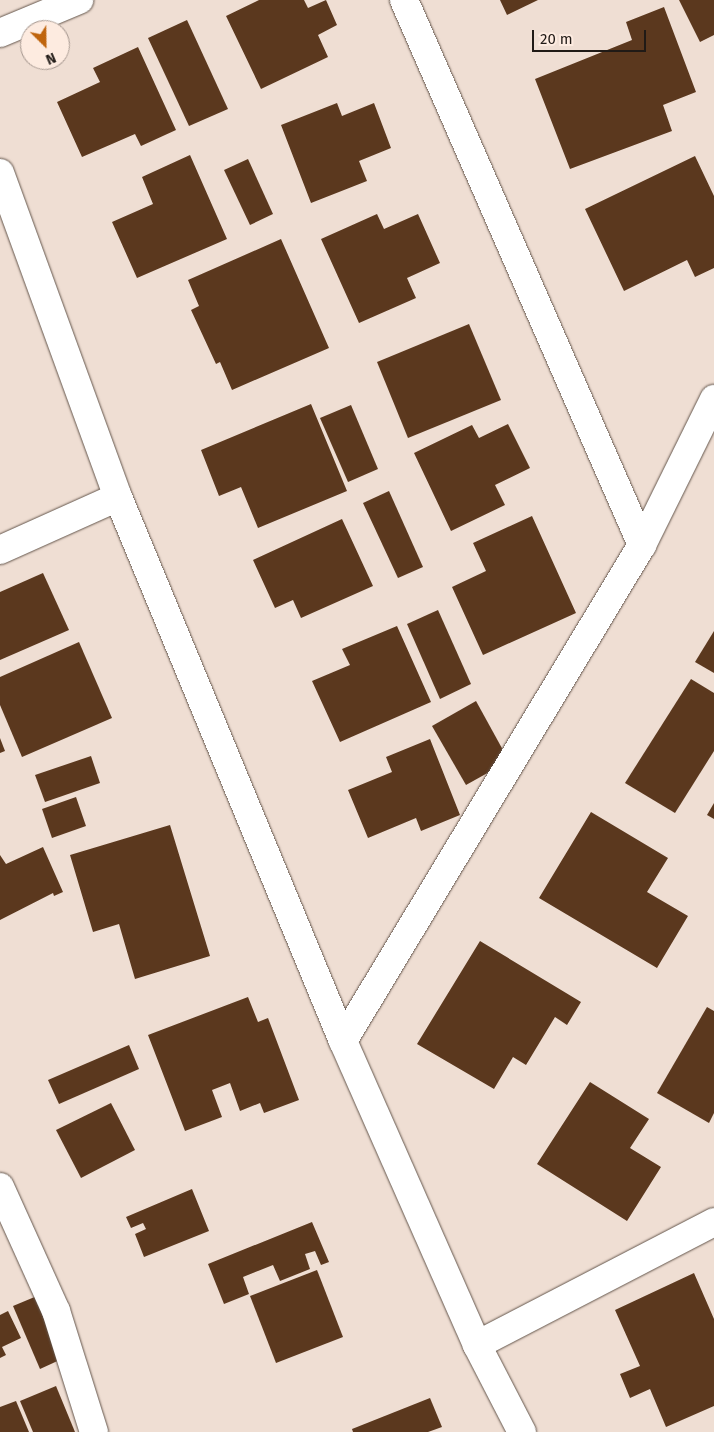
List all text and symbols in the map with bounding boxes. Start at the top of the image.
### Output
north arrow [20,20,70,70]
scale bar [534,20,648,52]
text: 20 m [540,30,573,48]
text: N [43,49,58,68]

